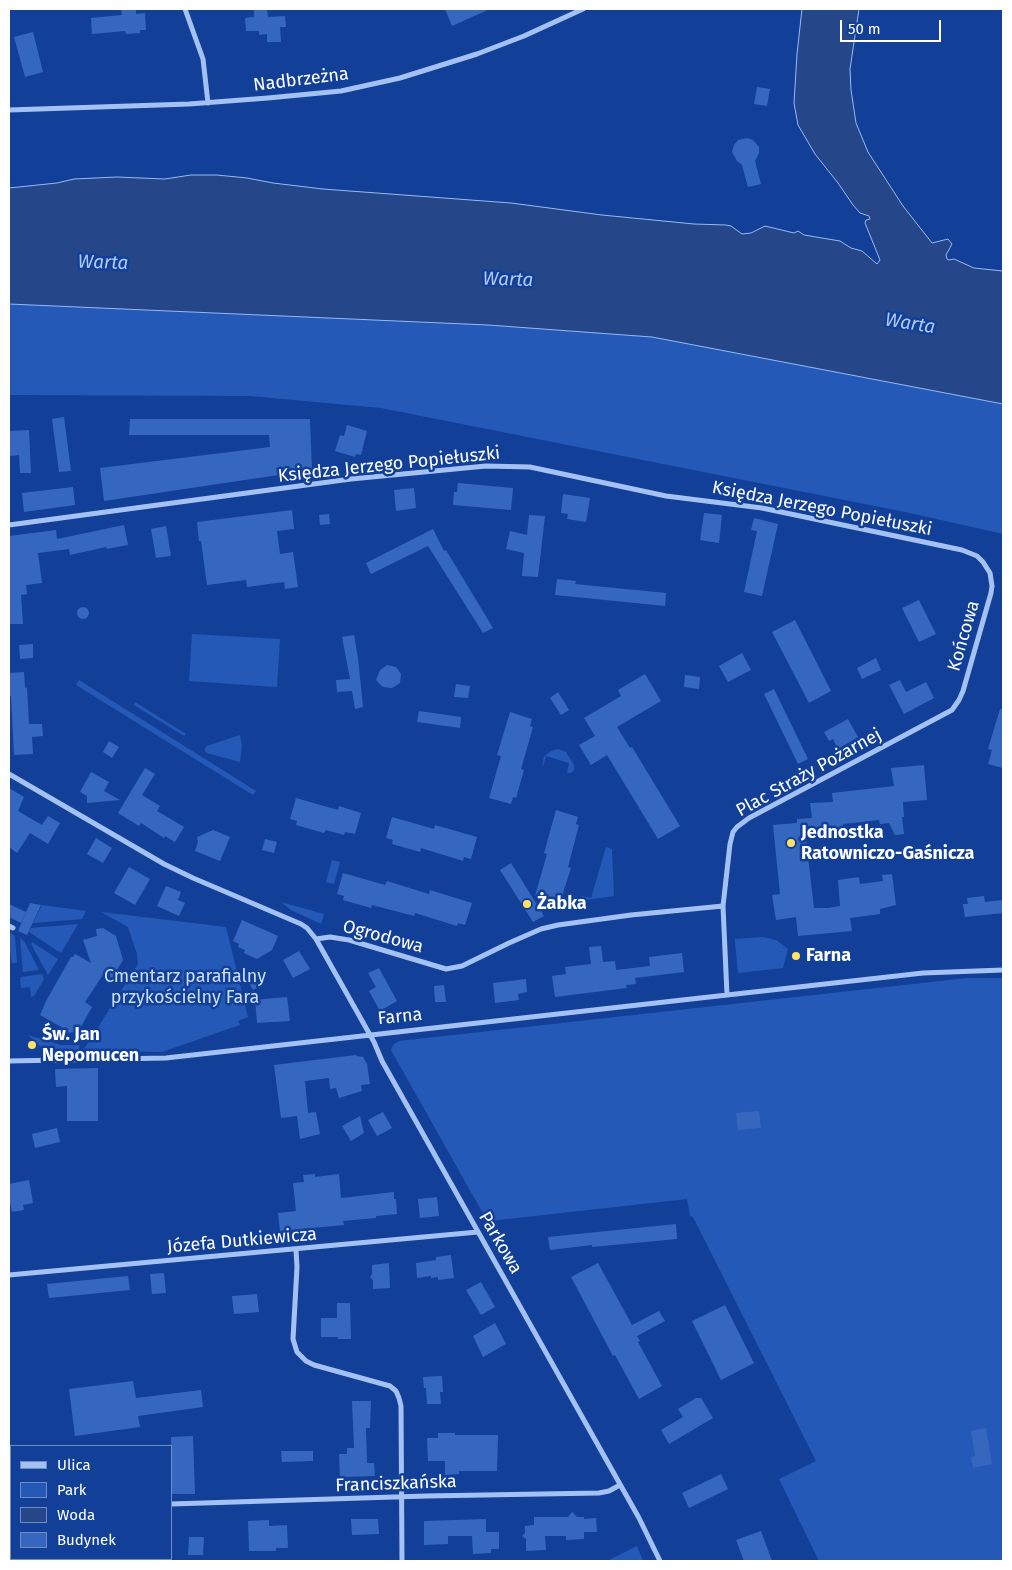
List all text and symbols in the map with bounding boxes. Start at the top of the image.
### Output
scale bar [842,10,943,42]
text: 50 m [848,20,881,38]
street label: Nadbrzeżna [252,63,350,97]
water label: Warta [77,251,129,275]
water label: Warta [482,268,534,292]
water label: Warta [883,309,937,339]
street label: Księdza Jerzego Popiełuszki [277,443,501,487]
street label: Księdza Jerzego Popiełuszki [710,477,934,541]
street label: Końcowa [944,598,984,674]
street label: Plac Straży Pożarnej [733,724,885,822]
place label: Jednostka Ratowniczo-Gaśnicza [801,822,974,864]
marker: Jednostka Ratowniczo-Gaśnicza [785,837,797,849]
place label: Żabka [537,893,587,915]
marker: Żabka [521,898,533,910]
street label: Ogrodowa [340,916,426,958]
place label: Farna [806,945,851,967]
marker: Farna [790,950,802,962]
park label: Cmentarz parafialny przykościelny Fara [104,966,266,1009]
street label: Farna [377,1004,423,1030]
place label: Św. Jan Nepomucen [42,1024,139,1066]
marker: Św. Jan Nepomucen [26,1039,38,1051]
street label: Parkowa [474,1208,526,1278]
street label: Józefa Dutkiewicza [166,1224,318,1258]
legend [10,1445,172,1560]
text: Ulica [57,1456,91,1474]
street label: Franciszkańska [335,1471,457,1497]
text: Park [57,1481,87,1499]
text: Woda [57,1506,95,1524]
text: Budynek [57,1531,116,1549]

